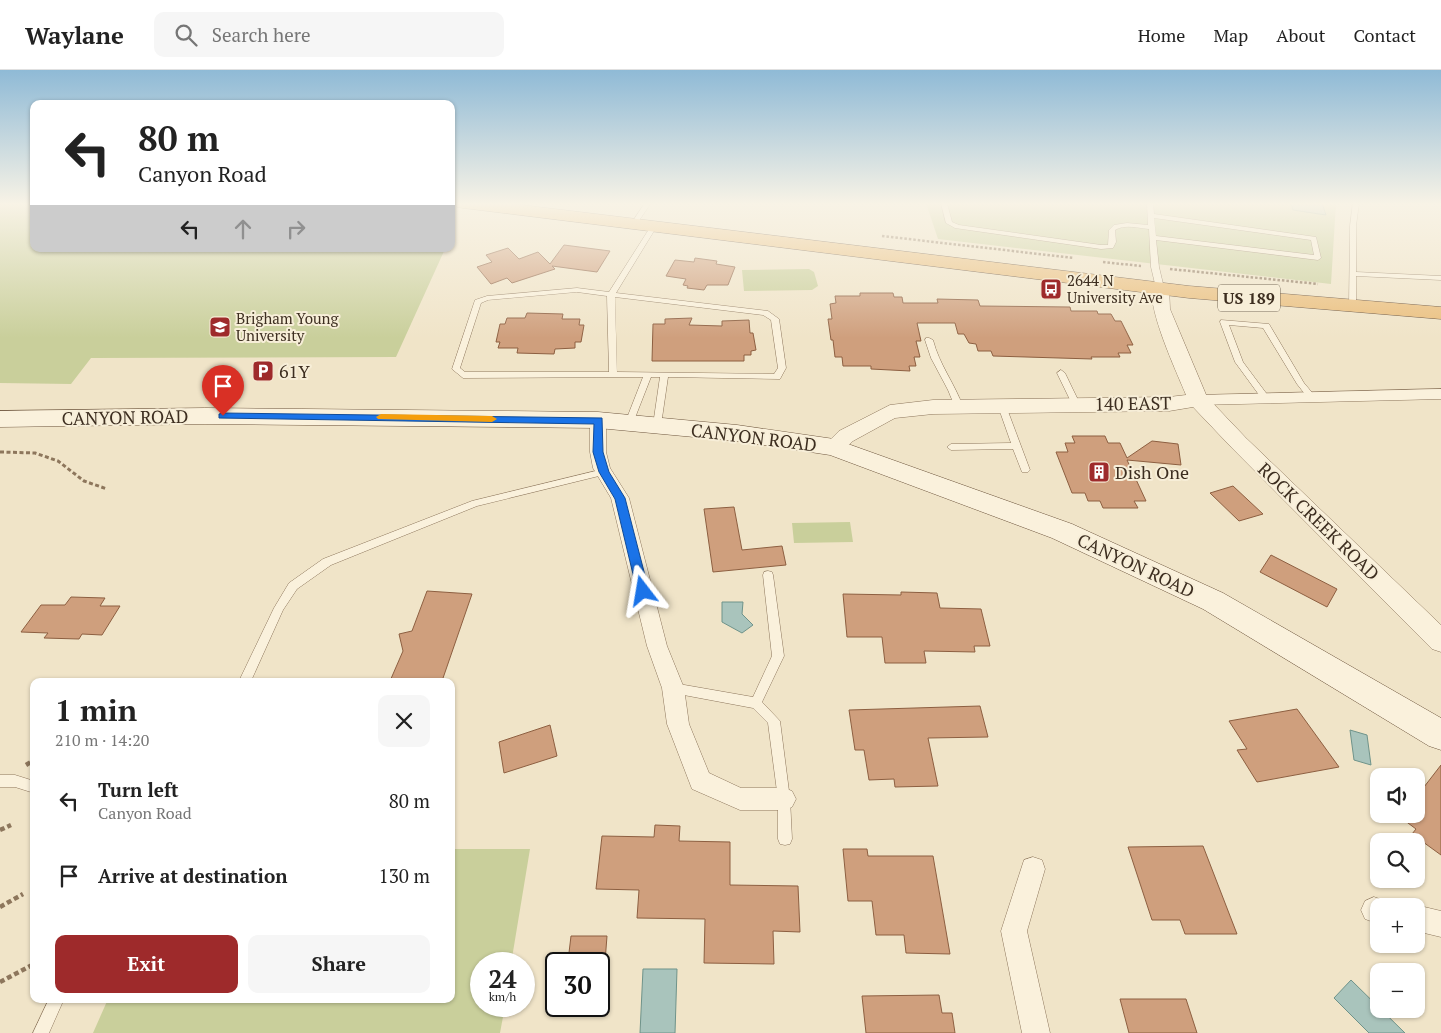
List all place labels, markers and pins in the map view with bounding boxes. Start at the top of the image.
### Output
place label: 2644 N University Ave [1067,270,1163,307]
bus stop icon: 2644 N University Ave [1039,277,1063,301]
place label: Brigham Young University [236,308,339,345]
school or university icon: Brigham Young University [208,315,232,339]
parking icon: 61Y [251,359,275,383]
place label: 61Y [279,359,310,383]
pin [202,365,244,416]
building icon: Dish One [1087,460,1111,484]
place label: Dish One [1115,460,1189,484]

